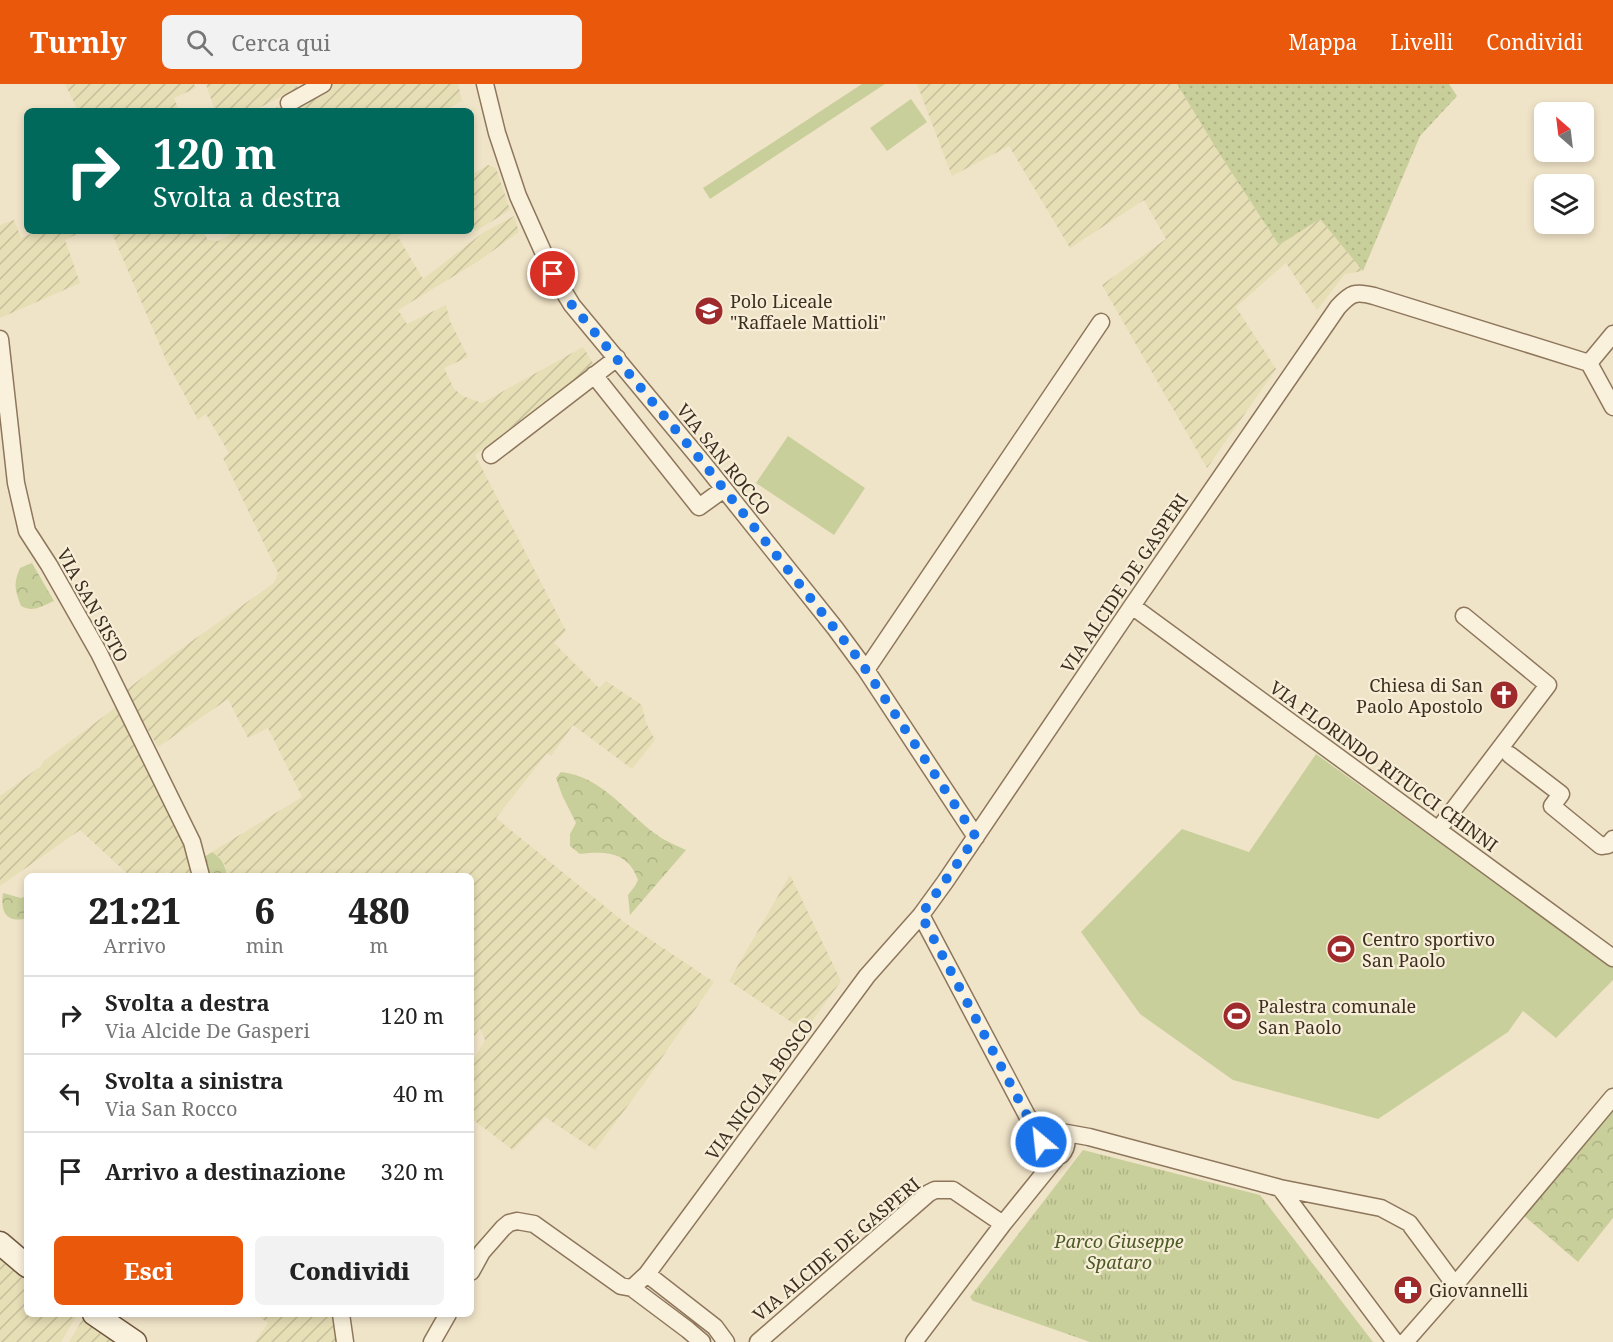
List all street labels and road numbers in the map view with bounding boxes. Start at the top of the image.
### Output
street label: VIA SAN ROCCO [672,398,776,520]
street label: VIA ALCIDE DE GASPERI [1055,489,1193,677]
street label: VIA SAN SISTO [52,544,134,666]
street label: VIA FLORINDO RITUCCI CHINNI [1265,675,1503,857]
street label: VIA NICOLA BOSCO [700,1014,818,1164]
street label: VIA ALCIDE DE GASPERI [747,1172,925,1326]

